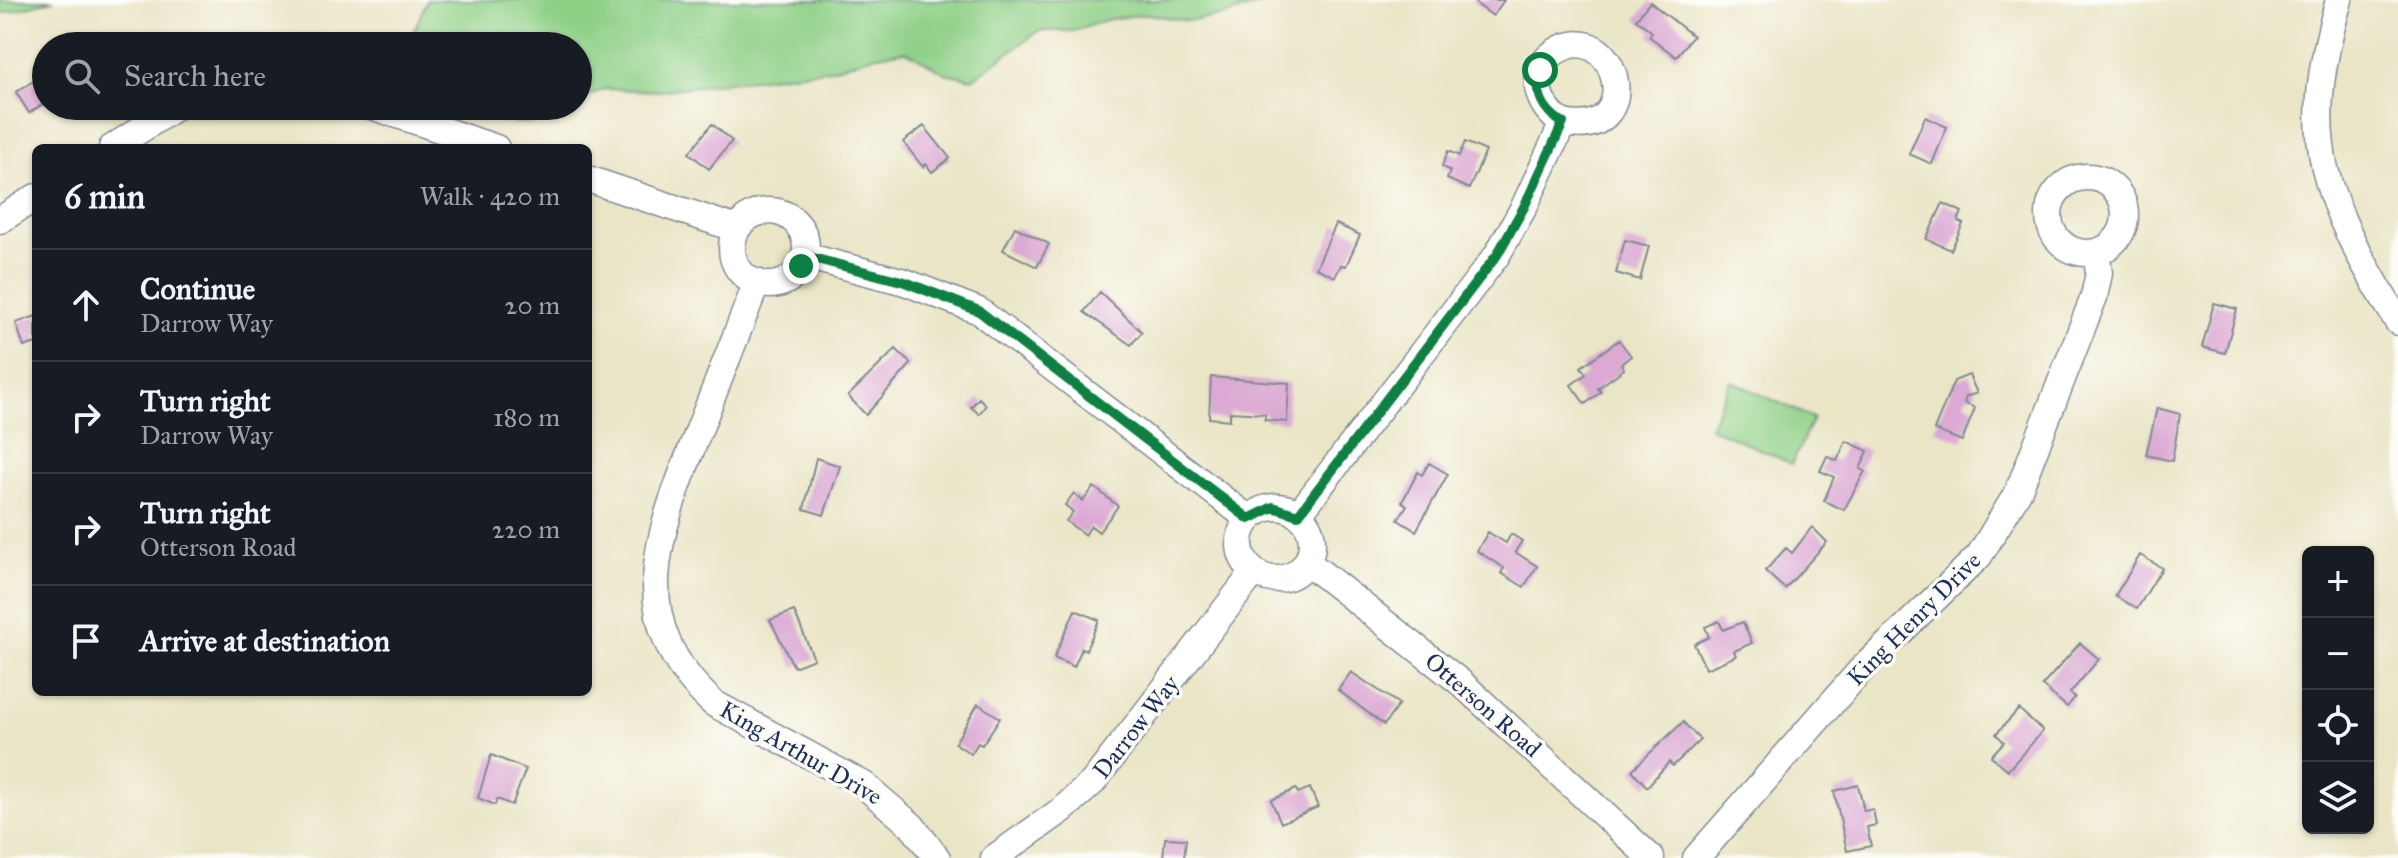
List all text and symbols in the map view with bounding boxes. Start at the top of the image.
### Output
search box [32,32,592,120]
route start [1522,52,1558,88]
icon: search [60,54,104,98]
text: Search here [124,58,266,94]
text: 6 min [64,176,145,217]
text: Walk · 420 m [420,180,560,212]
route end [783,248,819,284]
text: Continue [140,271,255,307]
icon: ahead [64,283,108,327]
text: 20 m [505,289,560,321]
text: Darrow Way [140,307,273,339]
text: Turn right [140,383,271,419]
icon: right [64,395,108,439]
text: 180 m [493,401,560,433]
text: Darrow Way [140,419,273,451]
text: Turn right [140,495,271,531]
icon: right [64,507,108,551]
text: 220 m [492,513,560,545]
text: Otterson Road [140,531,297,563]
street label: King Henry Drive [1841,546,1987,692]
map controls [2302,546,2374,834]
button: + [2302,546,2374,618]
button: − [2302,618,2374,690]
icon: arrive [64,619,108,663]
text: Arrive at destination [140,623,390,659]
street label: Otterson Road [1419,646,1547,764]
street label: Darrow Way [1086,669,1186,785]
button: locate [2302,690,2374,762]
street label: King Arthur Drive [715,694,887,812]
button: layers [2302,762,2374,834]

